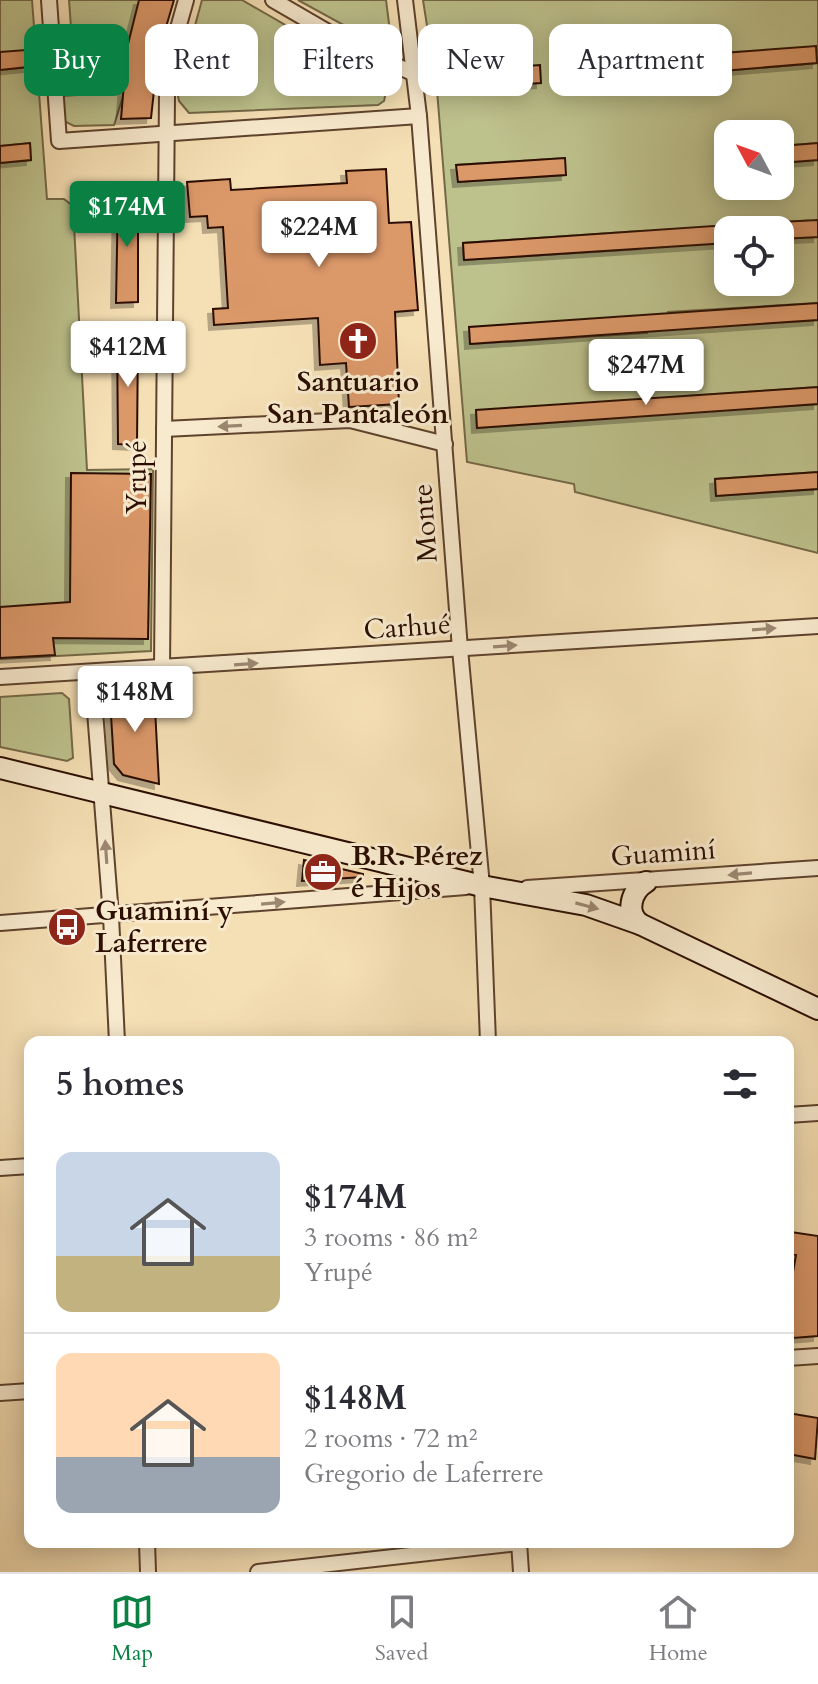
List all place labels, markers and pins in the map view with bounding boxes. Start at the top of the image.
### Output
pin: $174M [71,181,183,249]
pin: $224M [263,201,375,269]
church icon: Santuario San Pantaleón [337,320,379,362]
pin: $412M [72,321,184,389]
pin: $247M [590,339,702,407]
place label: Santuario San Pantaleón [267,363,449,433]
pin: $148M [79,666,191,734]
place label: B.R. Pérez é Hijos [351,837,483,907]
office icon: B.R. Pérez é Hijos [302,851,344,893]
place label: Guaminí y Laferrere [95,892,233,962]
bus stop icon: Guaminí y Laferrere [46,906,88,948]

